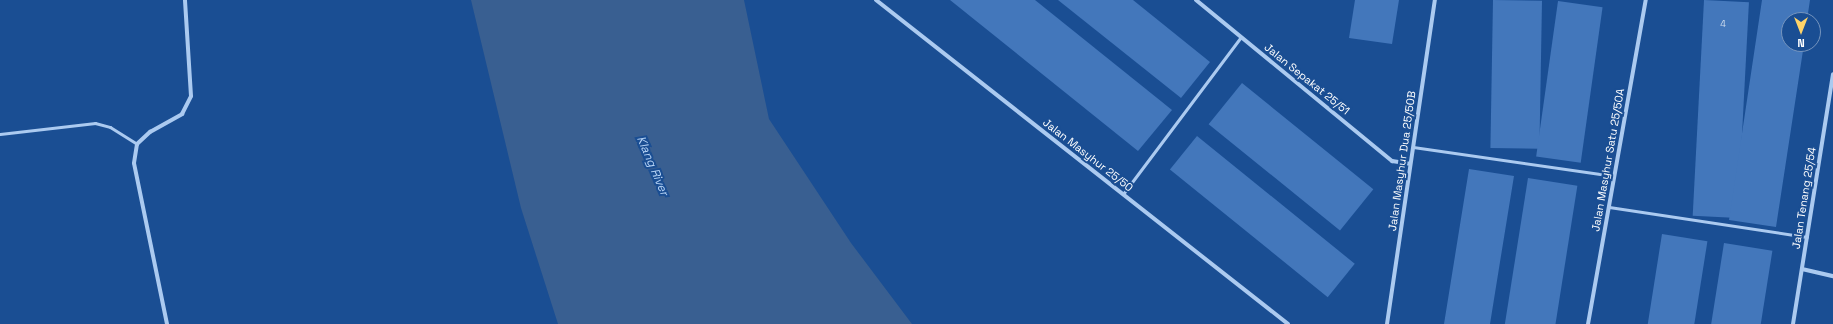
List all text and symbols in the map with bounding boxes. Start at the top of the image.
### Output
north arrow [1781,12,1821,52]
house number: 4 [1720,19,1726,29]
text: N [1797,36,1805,50]
street label: Jalan Sepakat 25/51 [1262,41,1352,117]
street label: Jalan Masyhur Satu 25/50A [1589,87,1627,233]
street label: Jalan Masyhur Dua 25/50B [1386,90,1418,232]
street label: Jalan Masyhur 25/50 [1040,116,1136,194]
water label: Klang River [633,134,671,198]
street label: Jalan Tenang 25/54 [1789,146,1819,250]

